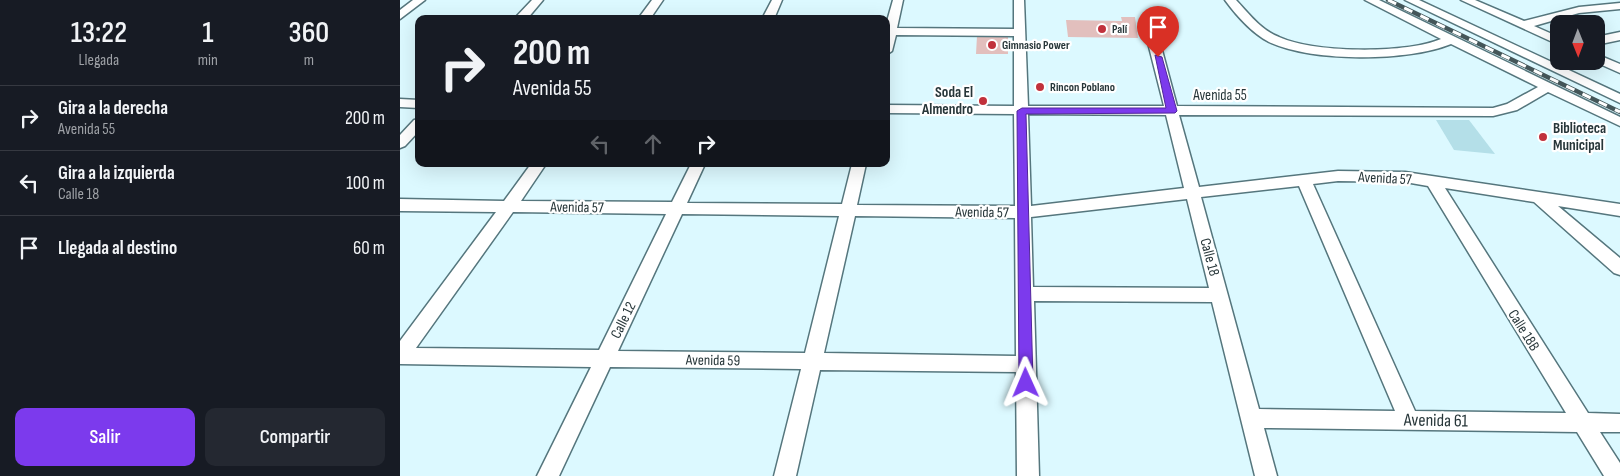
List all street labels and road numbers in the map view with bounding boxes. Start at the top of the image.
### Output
street label: Avenida 55 [1192,86,1247,105]
street label: Avenida 57 [1357,168,1412,189]
street label: Avenida 57 [549,198,604,217]
street label: Avenida 57 [954,203,1009,222]
street label: Calle 18 [1195,236,1224,278]
street label: Calle 12 [606,299,640,342]
street label: Calle 18B [1504,306,1544,355]
street label: Avenida 59 [685,351,740,370]
street label: Avenida 61 [1403,409,1469,432]

